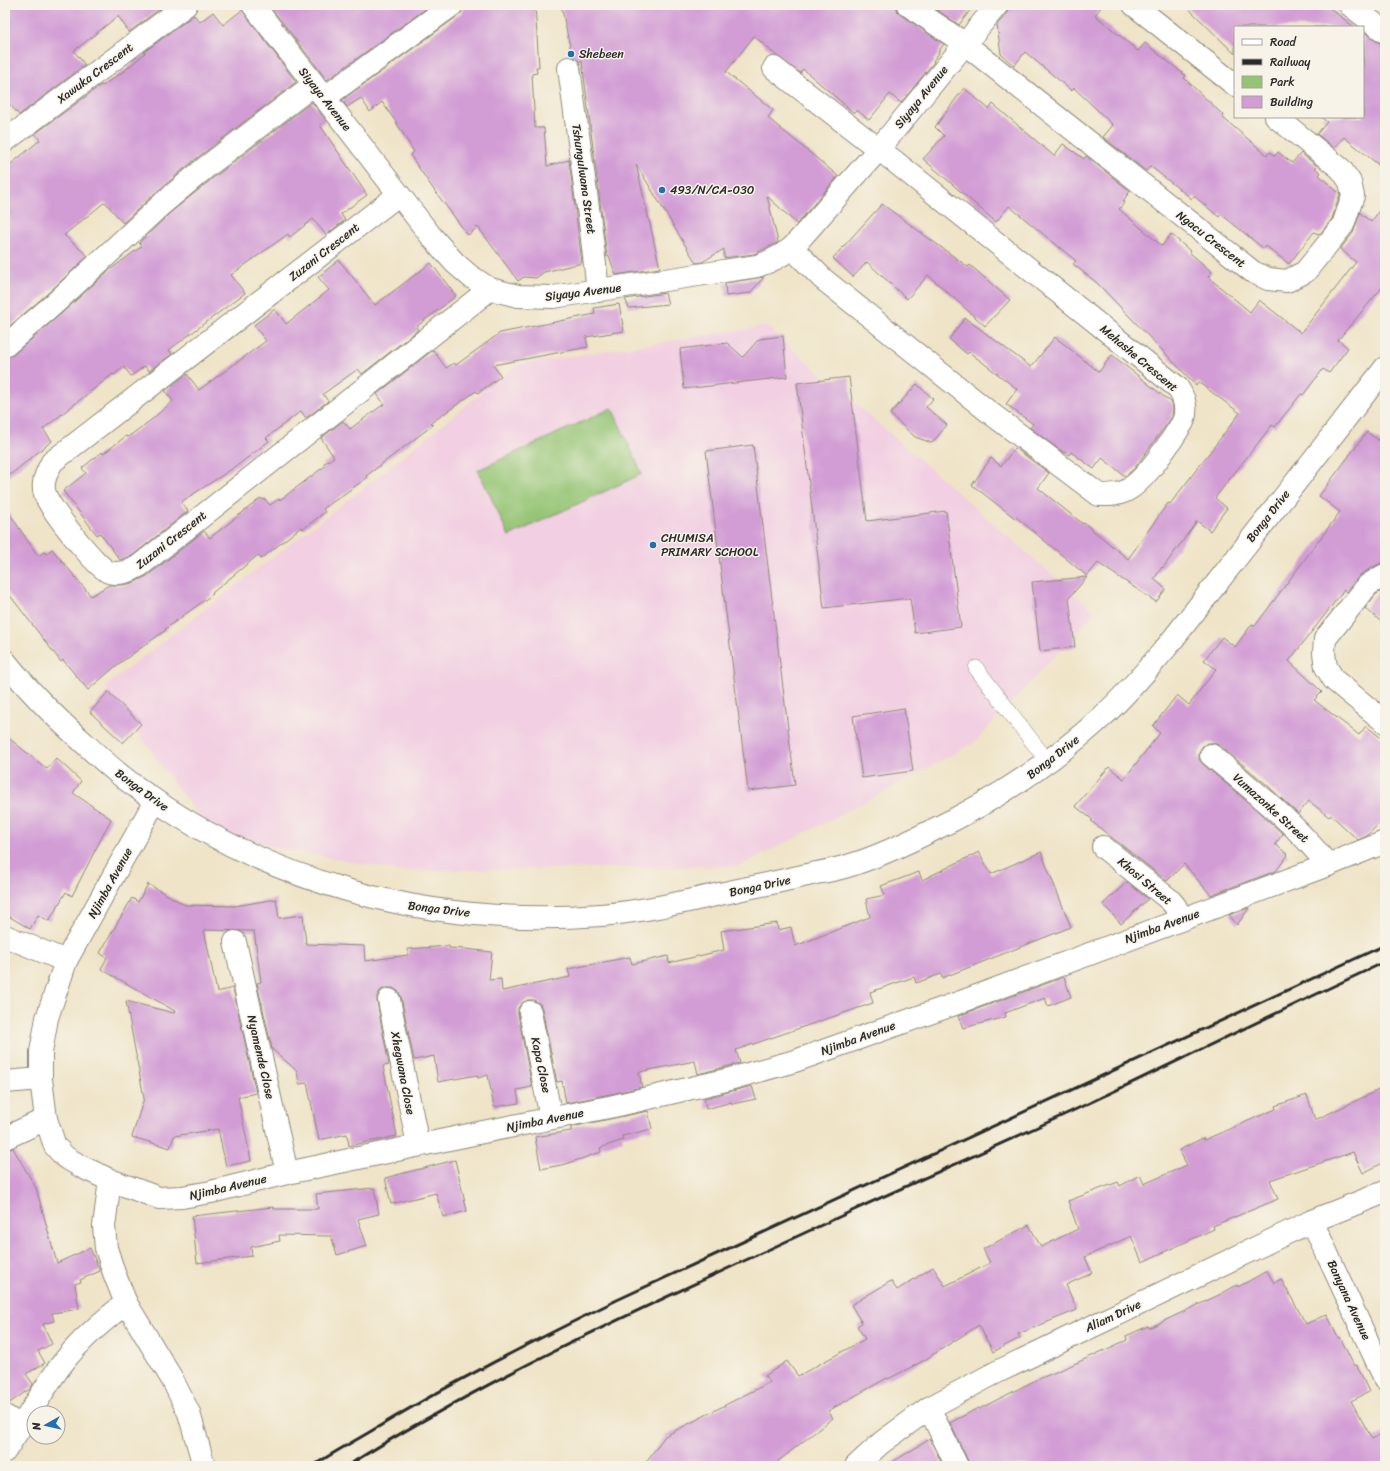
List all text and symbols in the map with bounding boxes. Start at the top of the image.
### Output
legend [1234,26,1364,118]
text: Road [1270,31,1297,53]
street label: Xawuka Crescent [51,37,138,110]
place label: Shebeen [579,43,624,65]
marker: Shebeen [566,49,576,59]
text: Railway [1270,51,1311,73]
street label: Siyaya Avenue [888,60,954,134]
street label: Siyaya Avenue [293,62,357,136]
text: Park [1270,71,1295,93]
text: Building [1270,91,1313,113]
street label: Tshungulwana Street [565,122,603,236]
place label: 493/N/CA-030 [670,179,755,201]
marker: 493/N/CA-030 [657,185,667,195]
street label: Ngacu Crescent [1171,205,1251,273]
street label: Zuzani Crescent [283,217,365,287]
street label: Siyaya Avenue [544,276,623,308]
street label: Mehashe Crescent [1095,318,1183,398]
street label: Bonga Drive [1240,485,1296,547]
street label: Zuzani Crescent [130,505,212,575]
place label: CHUMISA PRIMARY SCHOOL [661,527,759,563]
marker: CHUMISA PRIMARY SCHOOL [648,540,658,550]
street label: Bonga Drive [1022,729,1084,785]
street label: Bonga Drive [110,763,174,817]
street label: Vumazonke Street [1228,767,1314,849]
street label: Njimba Avenue [81,843,139,923]
street label: Khosi Street [1113,851,1177,911]
street label: Bonga Drive [727,869,793,903]
street label: Bonga Drive [407,894,471,924]
street label: Njimba Avenue [1121,902,1203,950]
street label: Nyamende Close [241,1013,281,1101]
street label: Njimba Avenue [817,1014,899,1062]
street label: Xhegwana Close [384,1028,422,1117]
street label: Kapa Close [524,1035,558,1095]
street label: Njimba Avenue [504,1102,586,1138]
street label: Njimba Avenue [187,1167,269,1207]
street label: Banyana Avenue [1321,1256,1377,1344]
street label: Aliam Drive [1080,1293,1145,1339]
north arrow [26,1405,66,1445]
text: N [27,1421,47,1432]

